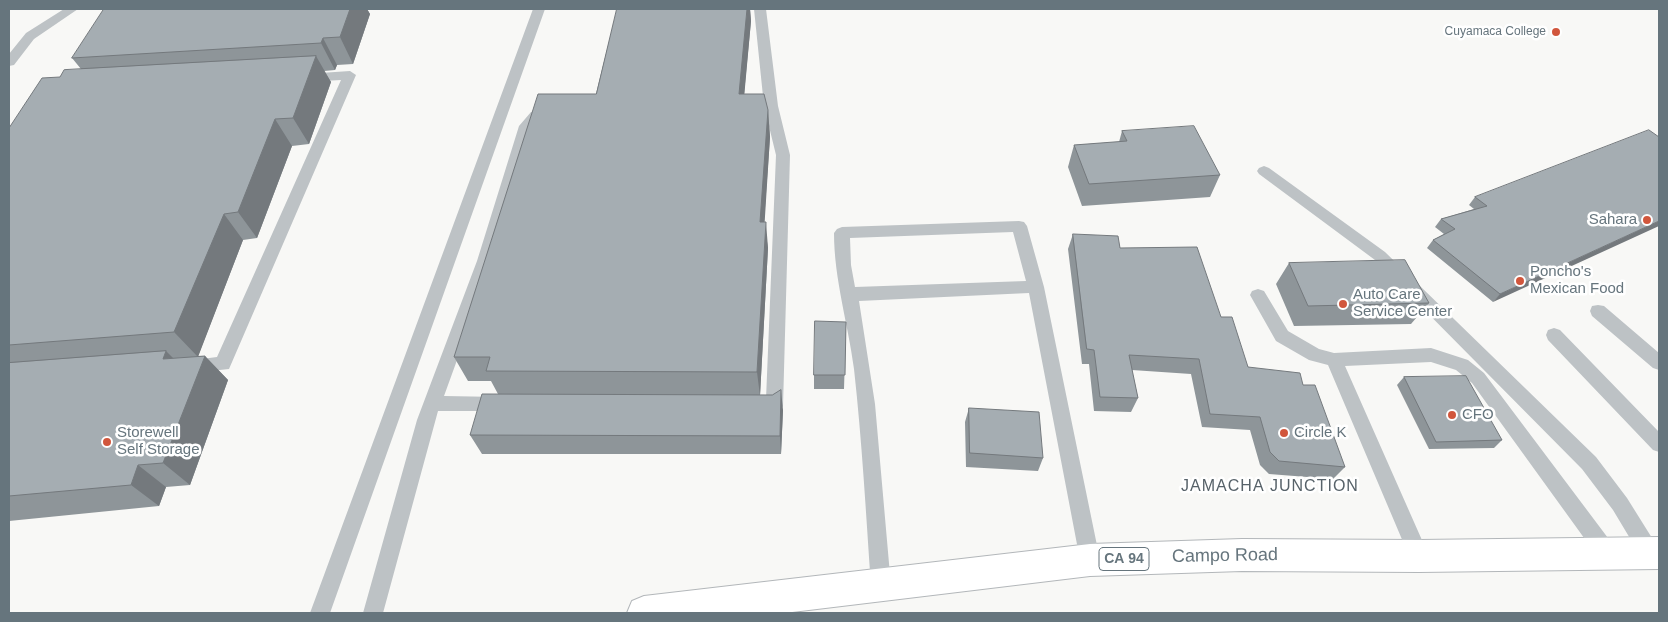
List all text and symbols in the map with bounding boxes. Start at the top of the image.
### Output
place label: Cuyamaca College [1445,25,1546,39]
marker: Cuyamaca College [1550,26,1562,38]
place label: Sahara [1589,211,1637,229]
marker: Sahara [1641,214,1653,226]
place label: Poncho's Mexican Food [1530,263,1624,298]
marker: Poncho's Mexican Food [1514,275,1526,287]
place label: Auto Care Service Center [1353,286,1452,321]
marker: Auto Care Service Center [1337,298,1349,310]
place label: CFO [1462,406,1494,424]
marker: CFO [1446,409,1458,421]
place label: Storewell Self Storage [117,424,200,459]
place label: Circle K [1294,424,1347,442]
marker: Circle K [1278,427,1290,439]
marker: Storewell Self Storage [101,436,113,448]
district label: JAMACHA JUNCTION [1179,477,1361,497]
street label: Campo Road [1172,544,1278,568]
road number: CA 94 [1099,548,1149,570]

